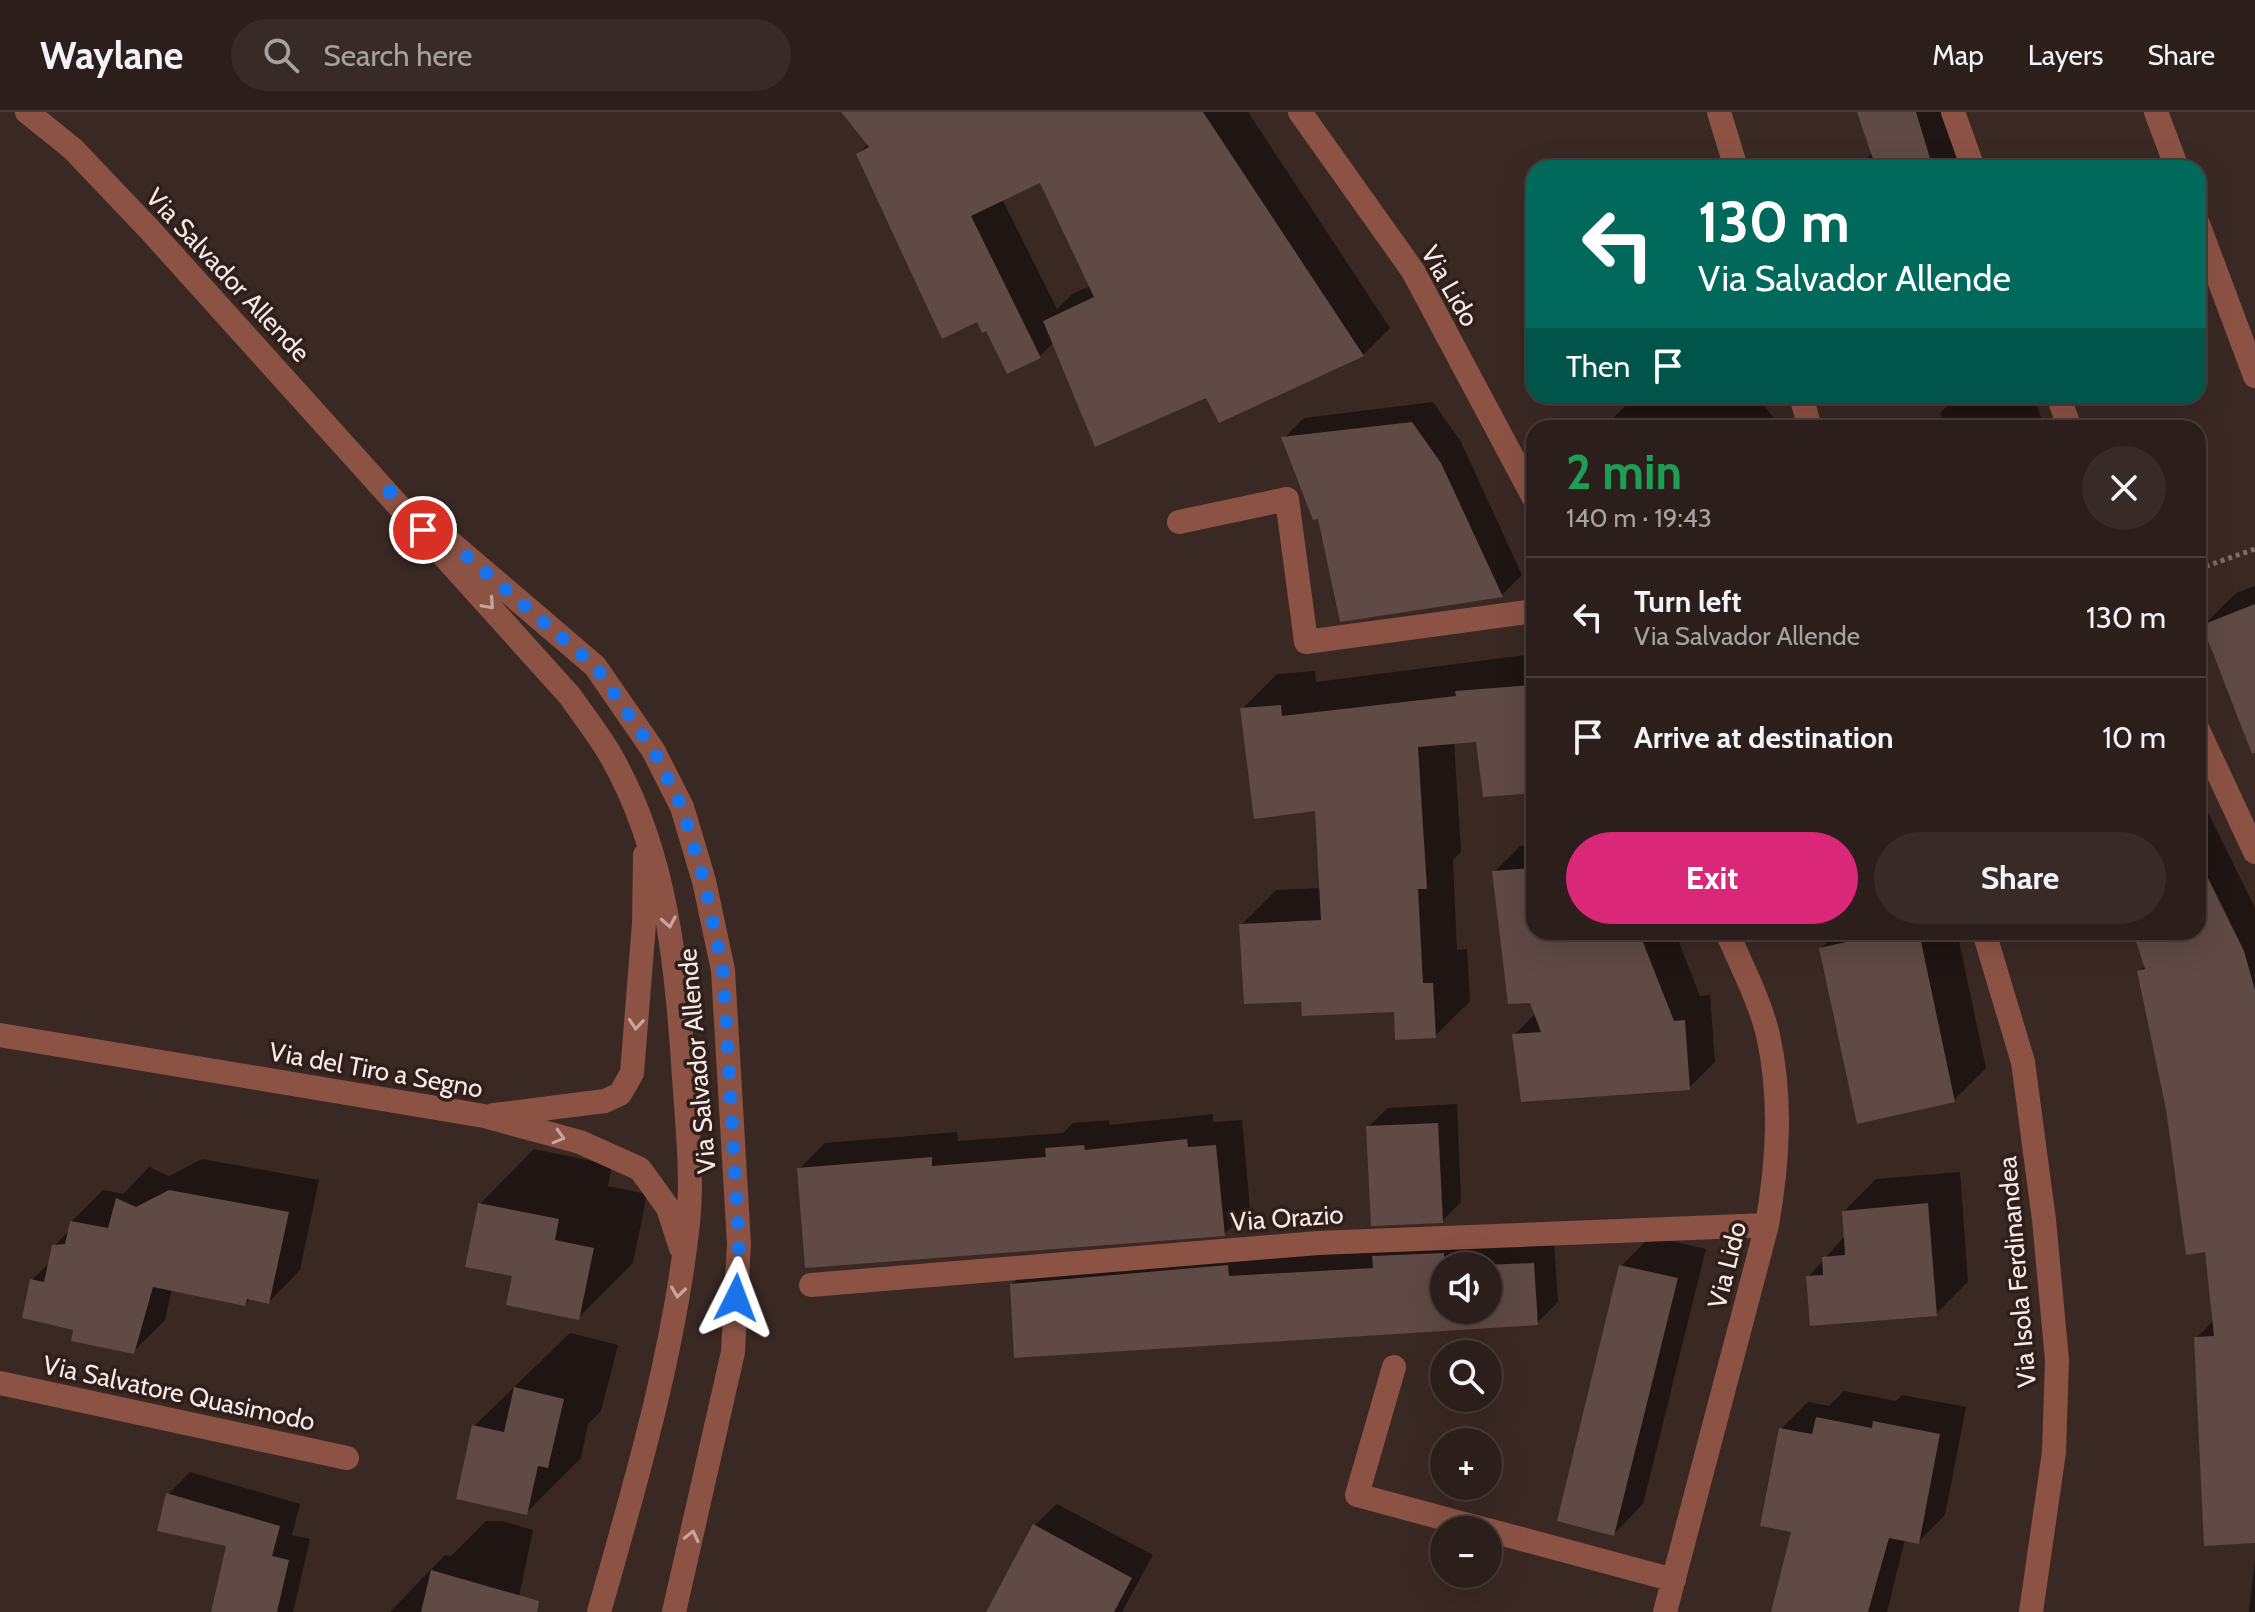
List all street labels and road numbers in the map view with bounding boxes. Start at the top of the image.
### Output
street label: Via Salvador Allende [139,181,317,369]
street label: Via Lido [1414,240,1486,332]
street label: Via Salvador Allende [671,947,723,1175]
street label: Via del Tiro a Segno [267,1035,485,1105]
street label: Via Isola Ferdinandea [1991,1154,2043,1389]
street label: Via Orazio [1229,1198,1345,1238]
street label: Via Lido [1701,1218,1753,1312]
street label: Via Salvatore Quasimodo [40,1349,318,1437]

